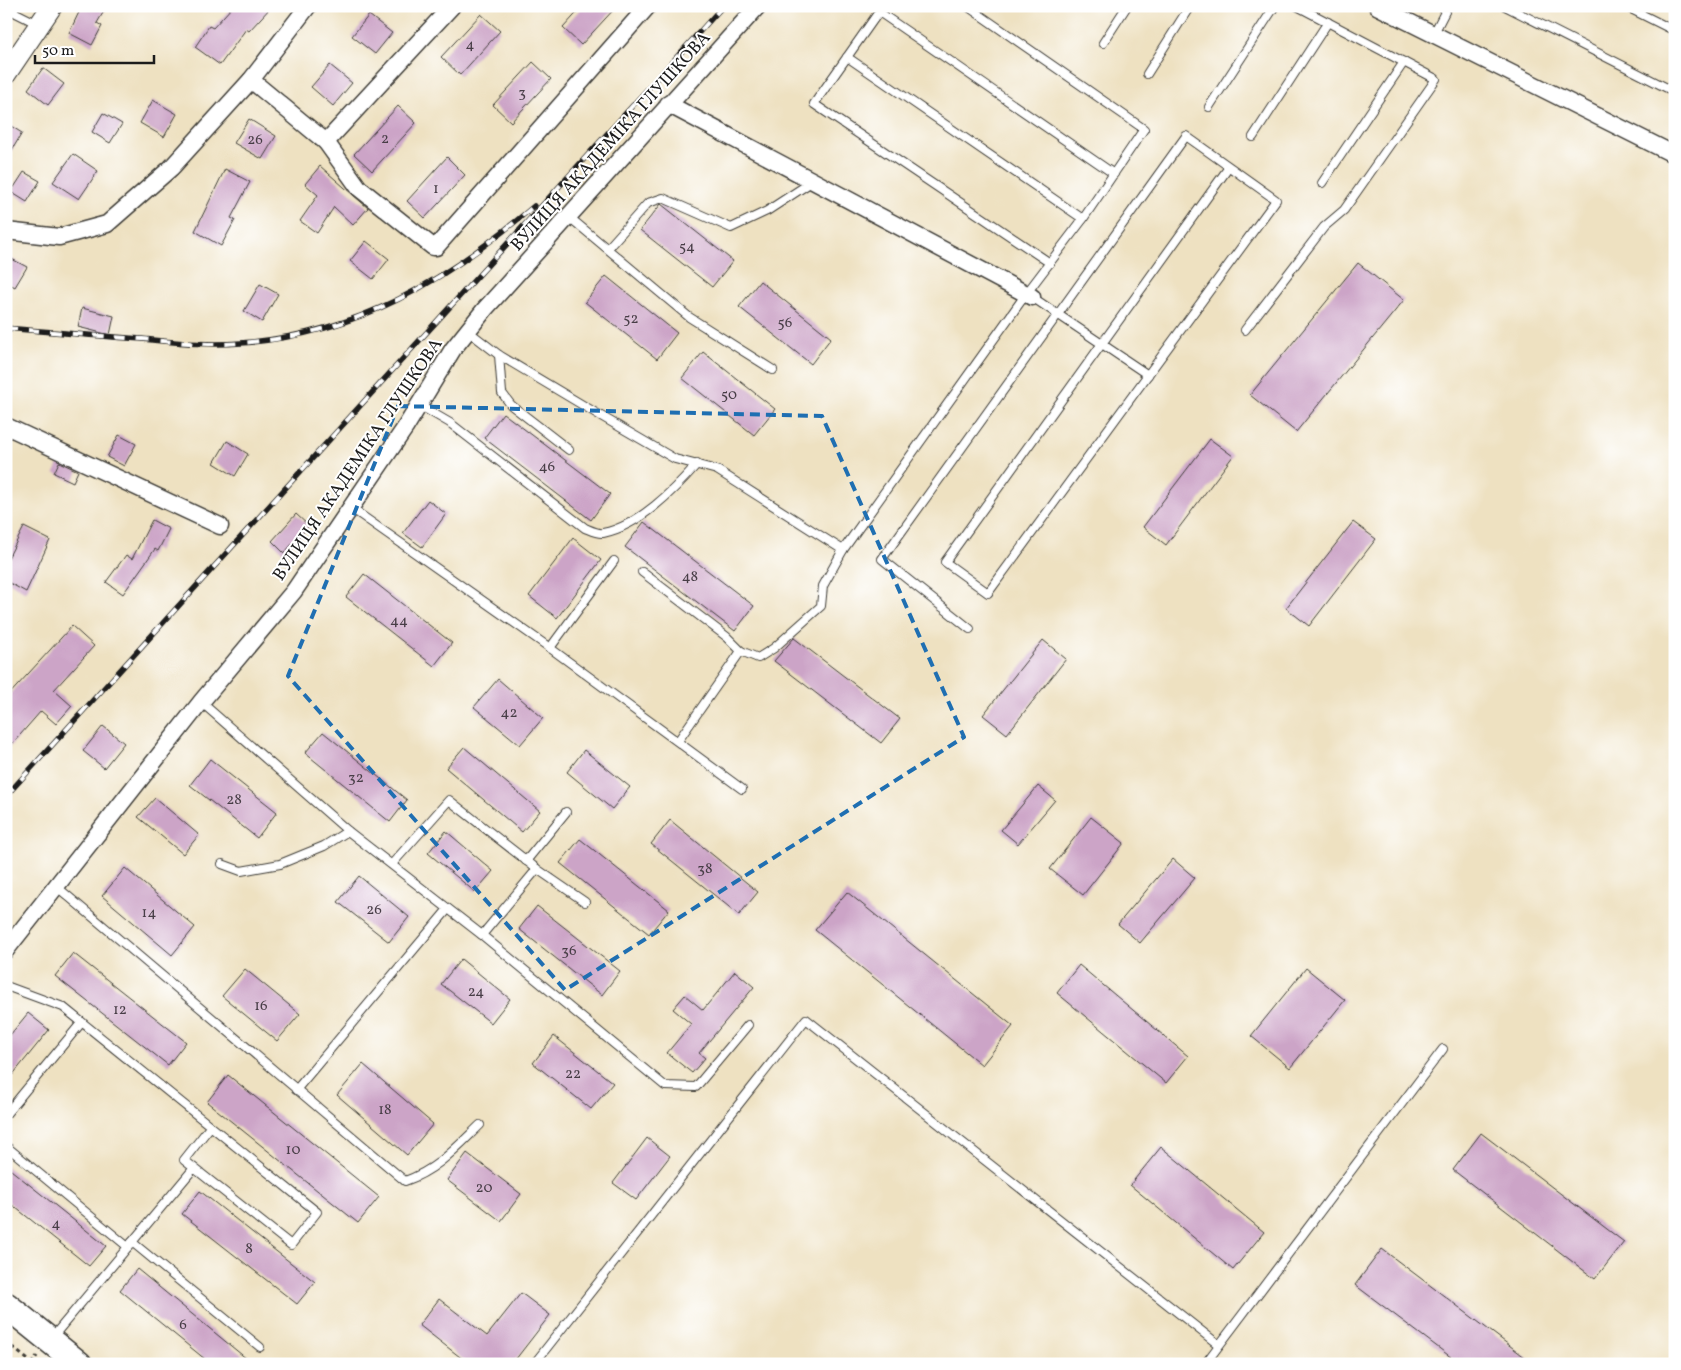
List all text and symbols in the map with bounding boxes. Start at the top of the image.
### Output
street label: ВУЛИЦЯ АКАДЕМІКА ГЛУШКОВА [505,26,717,257]
scale bar [35,32,154,64]
house number: 4 [466,35,475,56]
text: 50 m [42,41,74,62]
house number: 3 [518,83,526,104]
house number: 2 [381,129,389,150]
house number: 26 [247,130,263,151]
house number: 1 [433,179,439,200]
house number: 54 [679,237,695,258]
house number: 52 [623,309,639,330]
house number: 56 [778,313,792,334]
street label: ВУЛИЦЯ АКАДЕМІКА ГЛУШКОВА [267,333,449,586]
house number: 50 [721,385,737,406]
house number: 46 [539,457,555,478]
house number: 48 [682,567,698,588]
house number: 44 [390,611,408,632]
house number: 42 [500,703,518,724]
house number: 32 [348,768,364,789]
house number: 28 [226,790,242,811]
house number: 38 [697,859,713,880]
house number: 26 [366,900,382,921]
house number: 14 [142,903,156,924]
house number: 36 [561,941,577,962]
house number: 24 [468,982,484,1003]
house number: 16 [254,996,268,1017]
house number: 12 [113,1000,127,1021]
house number: 22 [565,1064,581,1085]
house number: 18 [378,1100,392,1121]
house number: 10 [286,1140,300,1161]
house number: 20 [476,1178,492,1199]
house number: 4 [52,1214,61,1235]
house number: 8 [245,1239,253,1260]
house number: 6 [179,1315,187,1336]

